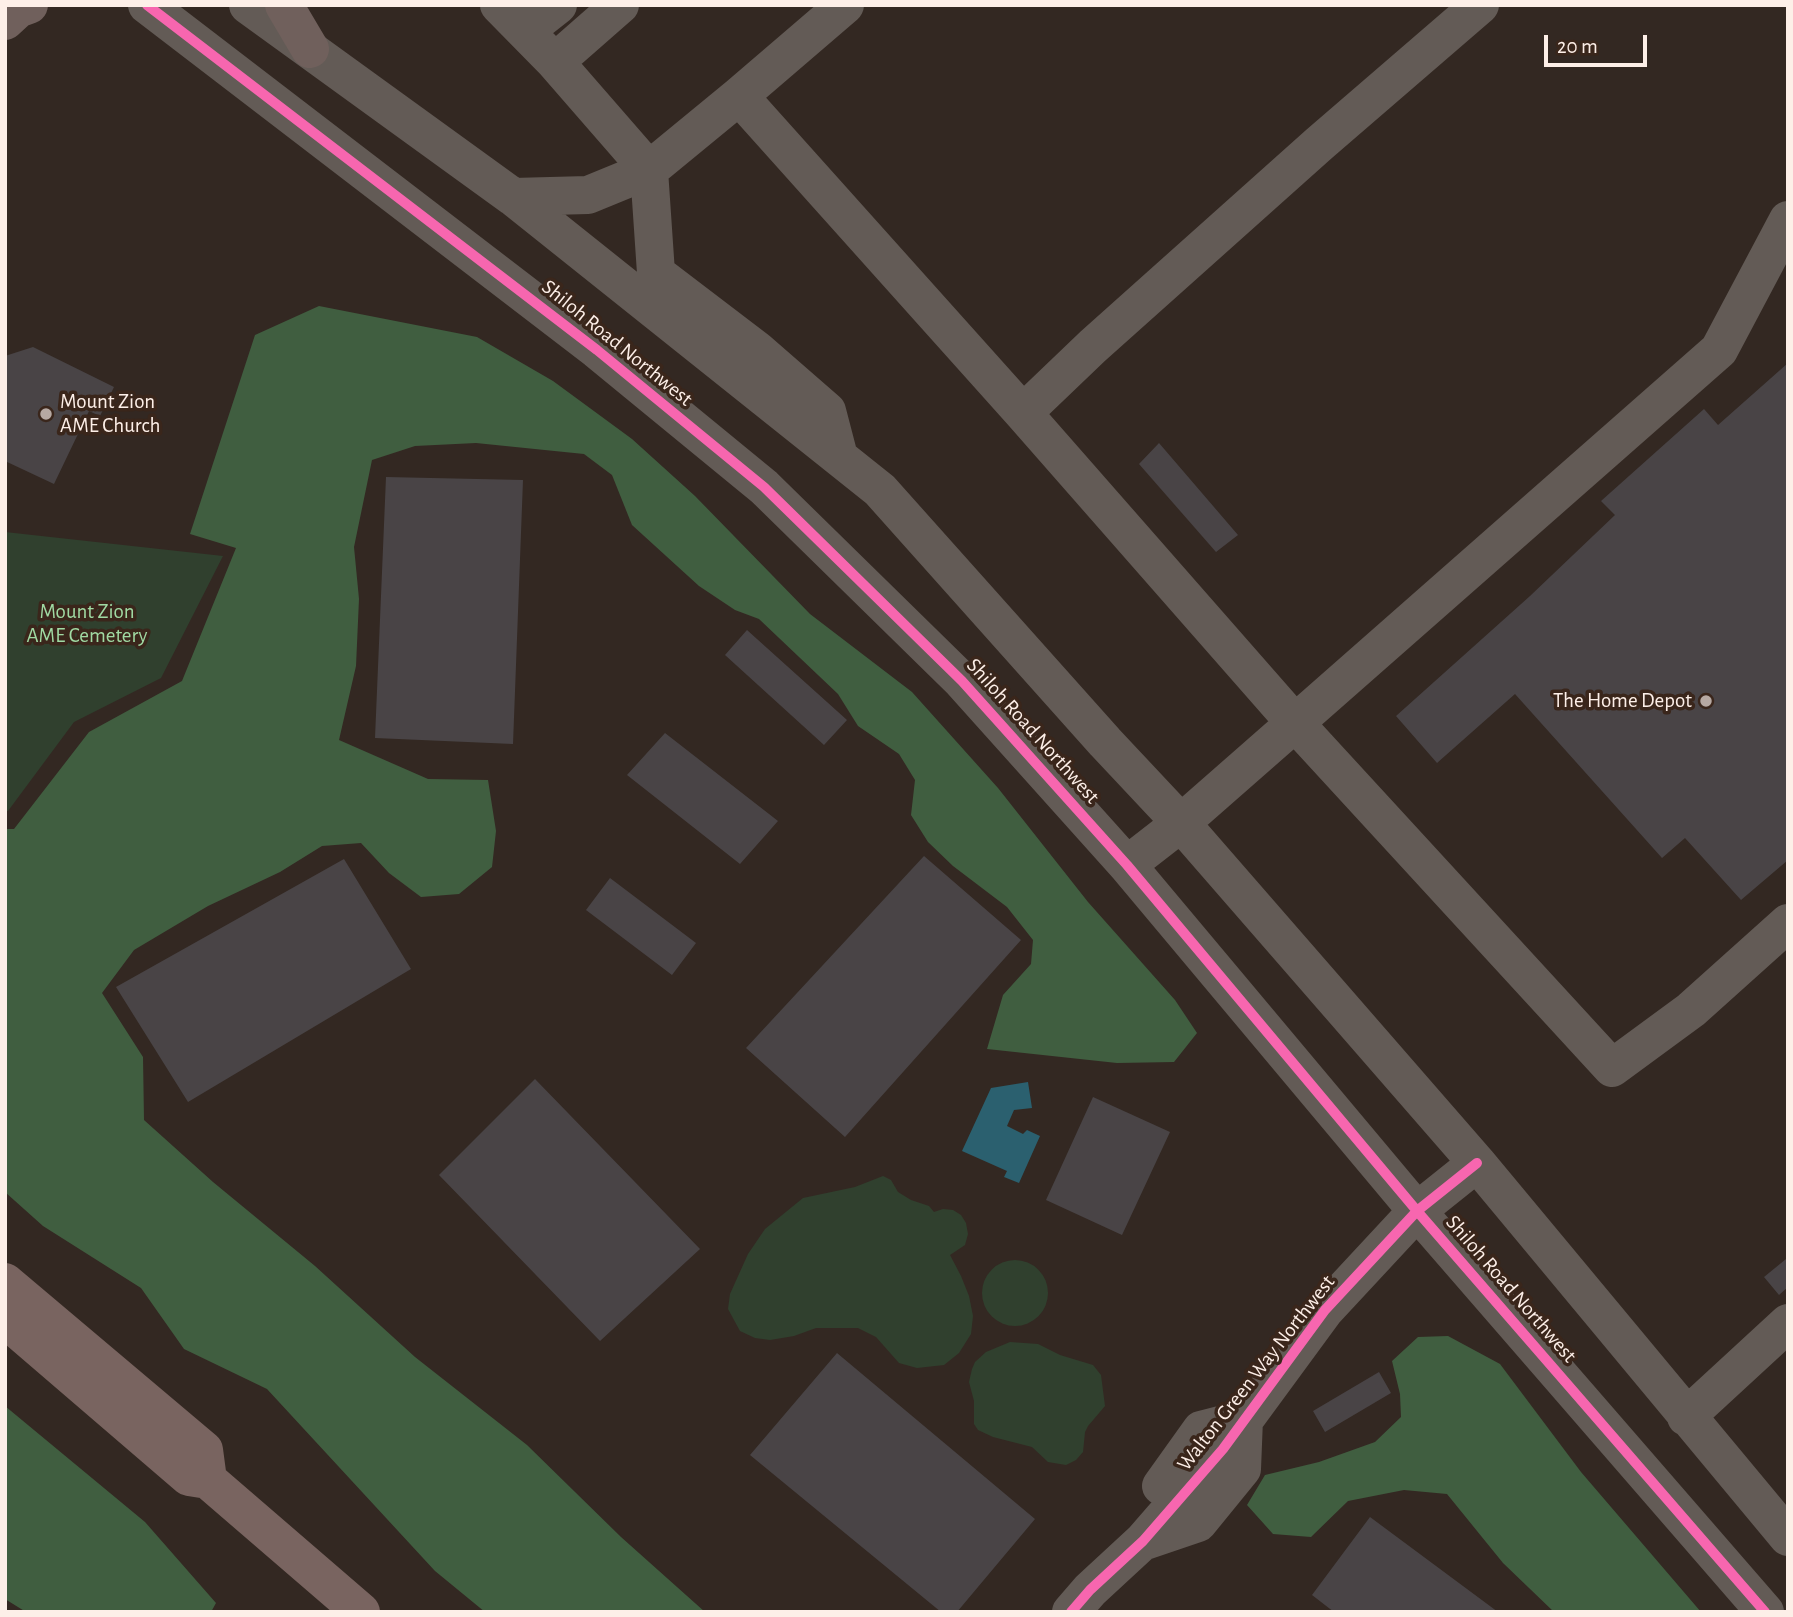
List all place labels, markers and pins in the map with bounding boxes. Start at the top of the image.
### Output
place label: Mount Zion AME Church [60,389,160,439]
marker: Mount Zion AME Church [38,406,54,422]
place label: The Home Depot [1553,688,1692,714]
marker: The Home Depot [1698,693,1714,709]

